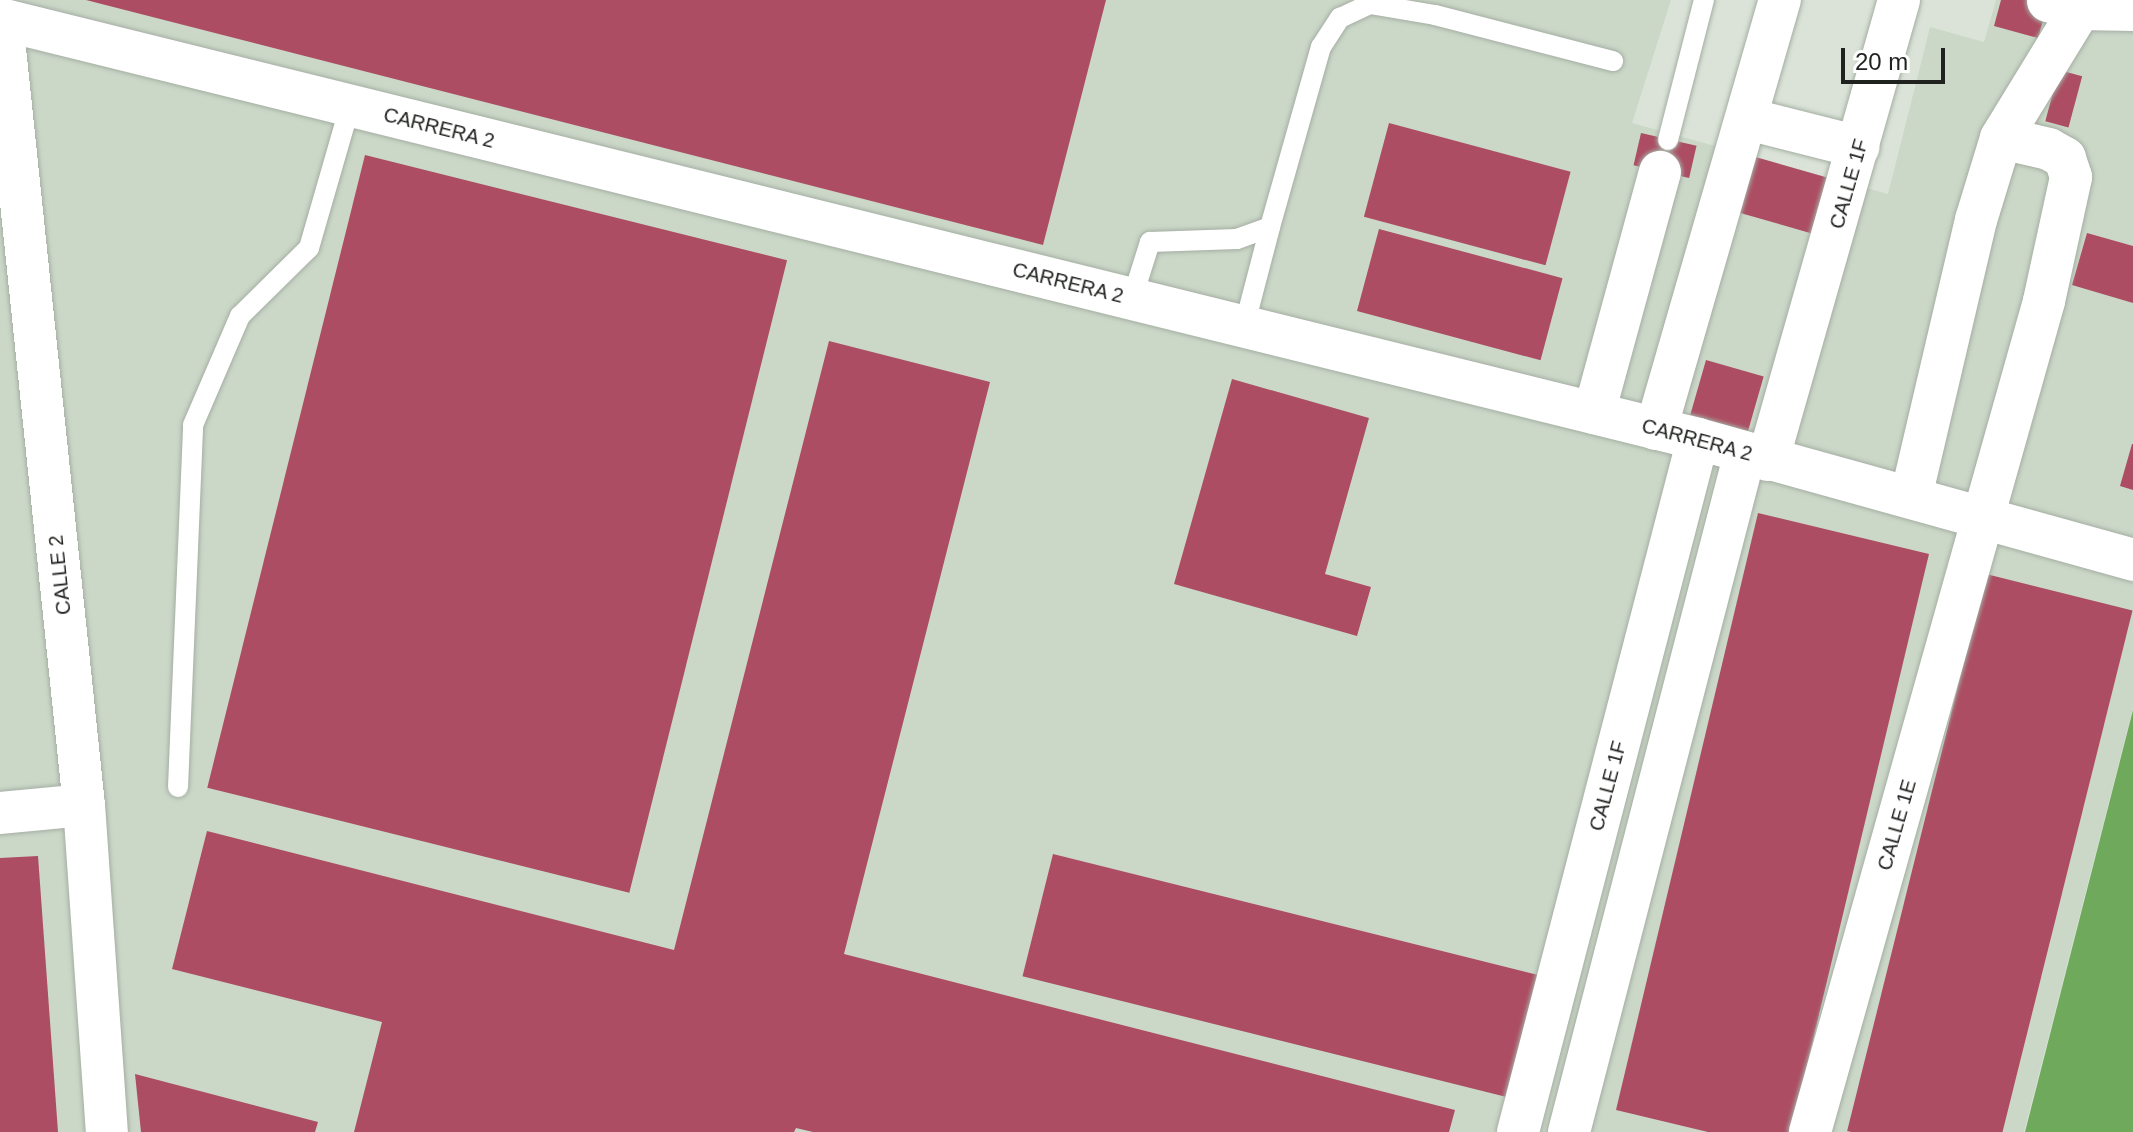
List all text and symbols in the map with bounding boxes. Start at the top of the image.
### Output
scale bar [1845,32,1949,82]
text: 20 m [1855,48,1908,75]
street label: CARRERA 2 [381,103,497,153]
street label: CALLE 1F [1825,136,1873,232]
street label: CARRERA 2 [1010,258,1126,308]
street label: CARRERA 2 [1639,414,1755,466]
street label: CALLE 2 [44,534,76,616]
street label: CALLE 1F [1584,738,1632,834]
street label: CALLE 1E [1873,777,1921,873]

